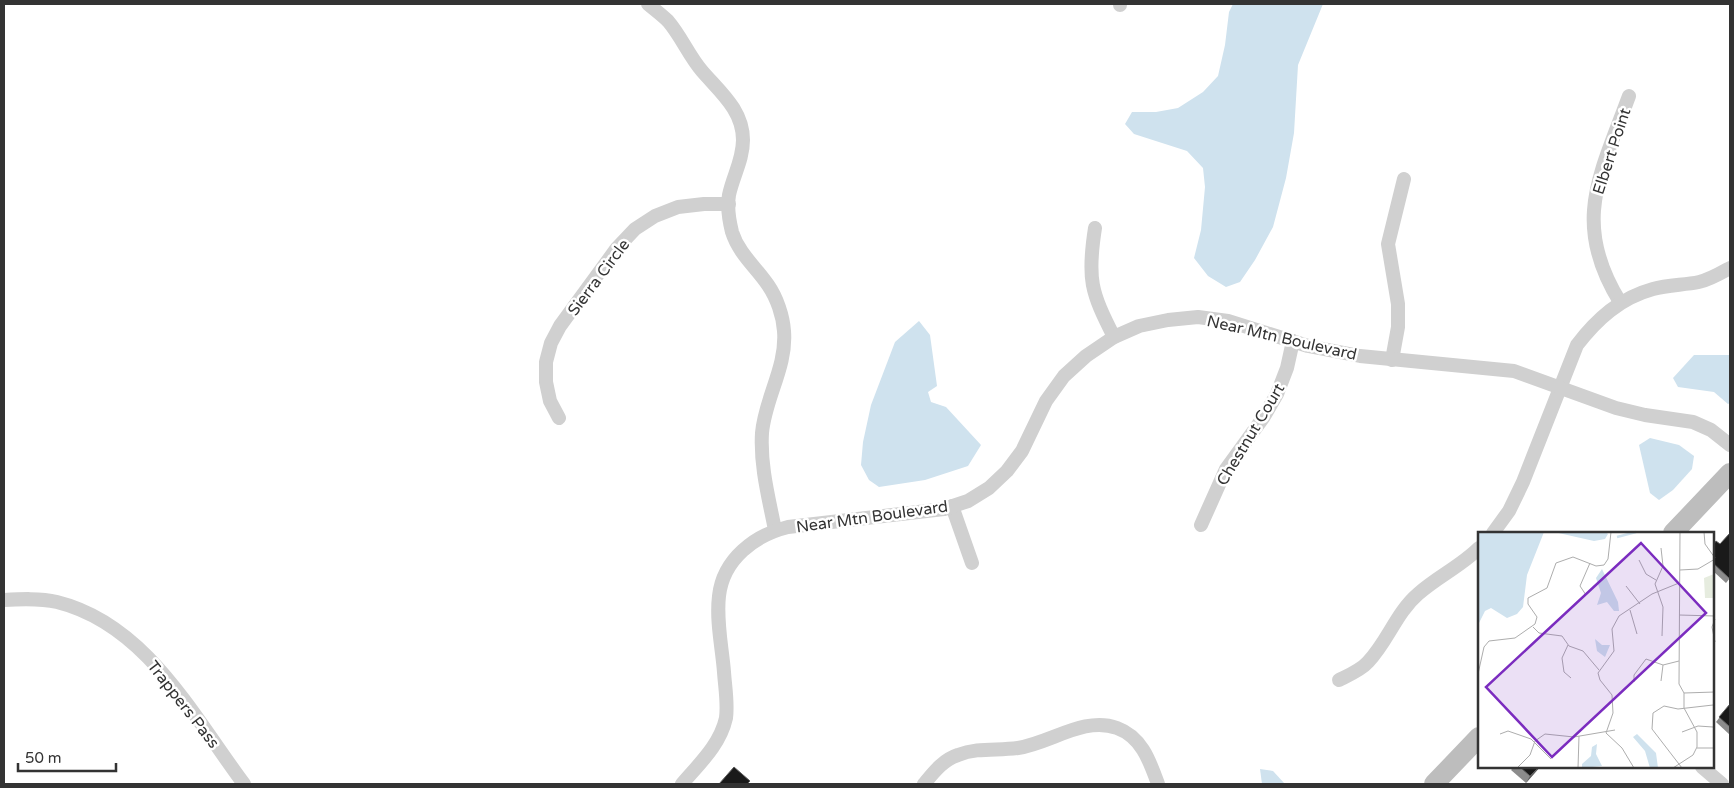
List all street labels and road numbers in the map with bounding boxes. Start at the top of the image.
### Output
street label: Elbert Point [1589,106,1635,197]
street label: Sierra Circle [564,235,634,320]
street label: Near Mtn Boulevard [1205,311,1359,365]
street label: Chestnut Court [1212,380,1289,489]
street label: Near Mtn Boulevard [795,496,949,538]
street label: Trappers Pass [143,657,224,752]

